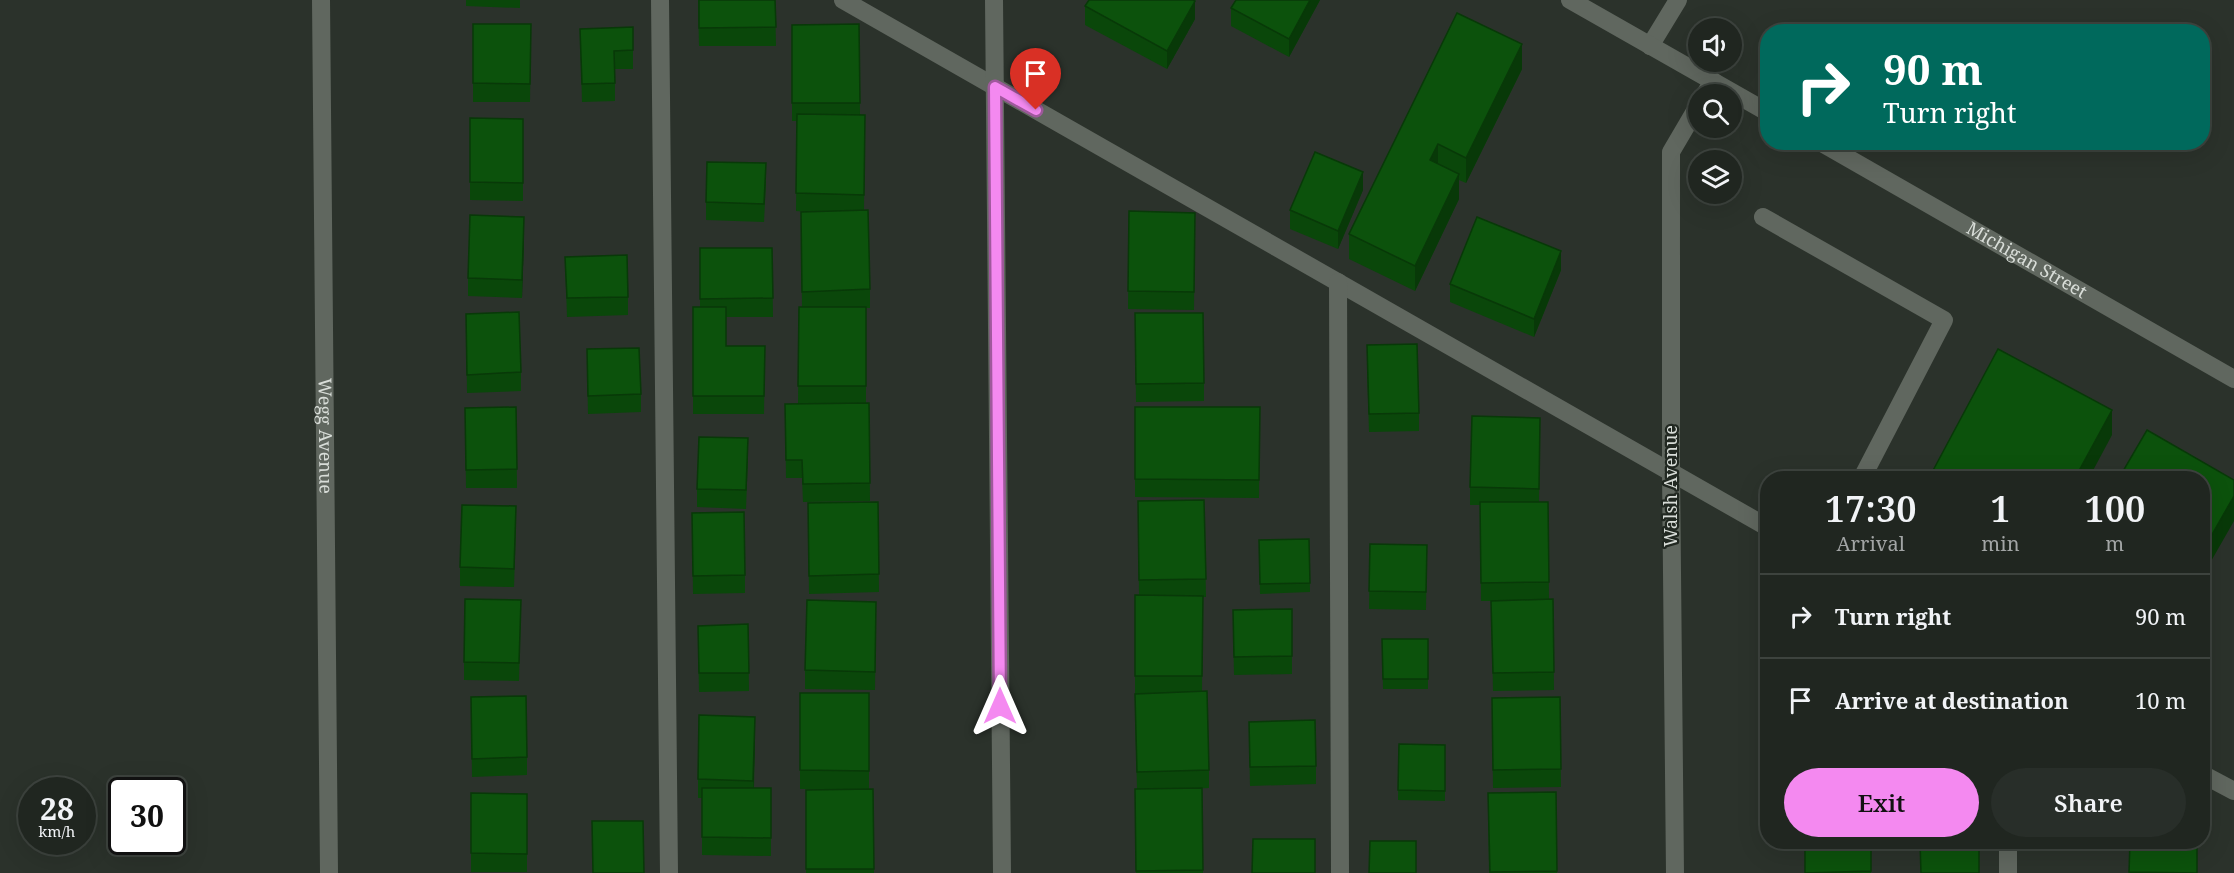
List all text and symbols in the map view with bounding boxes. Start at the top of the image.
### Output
map controls [1688,18,1742,204]
button: sound [1688,18,1742,72]
text: 90 m [1883,40,1983,97]
pin [1010,48,1061,110]
icon: right [1784,48,1862,126]
icon: arrive [1019,57,1052,90]
button: search [1688,84,1742,138]
text: Turn right [1883,94,2016,131]
button: layers [1688,150,1742,204]
street label: Michigan Street [1962,215,2092,303]
street label: Wegg Avenue [313,378,339,494]
street label: Walsh Avenue [1658,425,1682,547]
text: 17:30 [1825,484,1917,533]
text: 1 [1990,484,2011,533]
text: 100 [2084,484,2145,533]
text: Arrival [1836,530,1905,557]
text: min [1981,530,2020,557]
text: m [2105,530,2124,557]
icon: right [1784,600,1817,633]
text: Turn right [1835,601,1951,631]
text: 90 m [2135,601,2186,631]
position arrow [968,674,1032,738]
icon: arrive [1784,684,1817,717]
text: Arrive at destination [1835,685,2069,715]
text: 10 m [2135,685,2186,715]
button: Exit [1784,768,1979,837]
button: Share [1991,768,2186,837]
speed limit sign: 30 [108,777,186,855]
text: 28 [40,788,74,829]
text: km/h [39,821,75,841]

